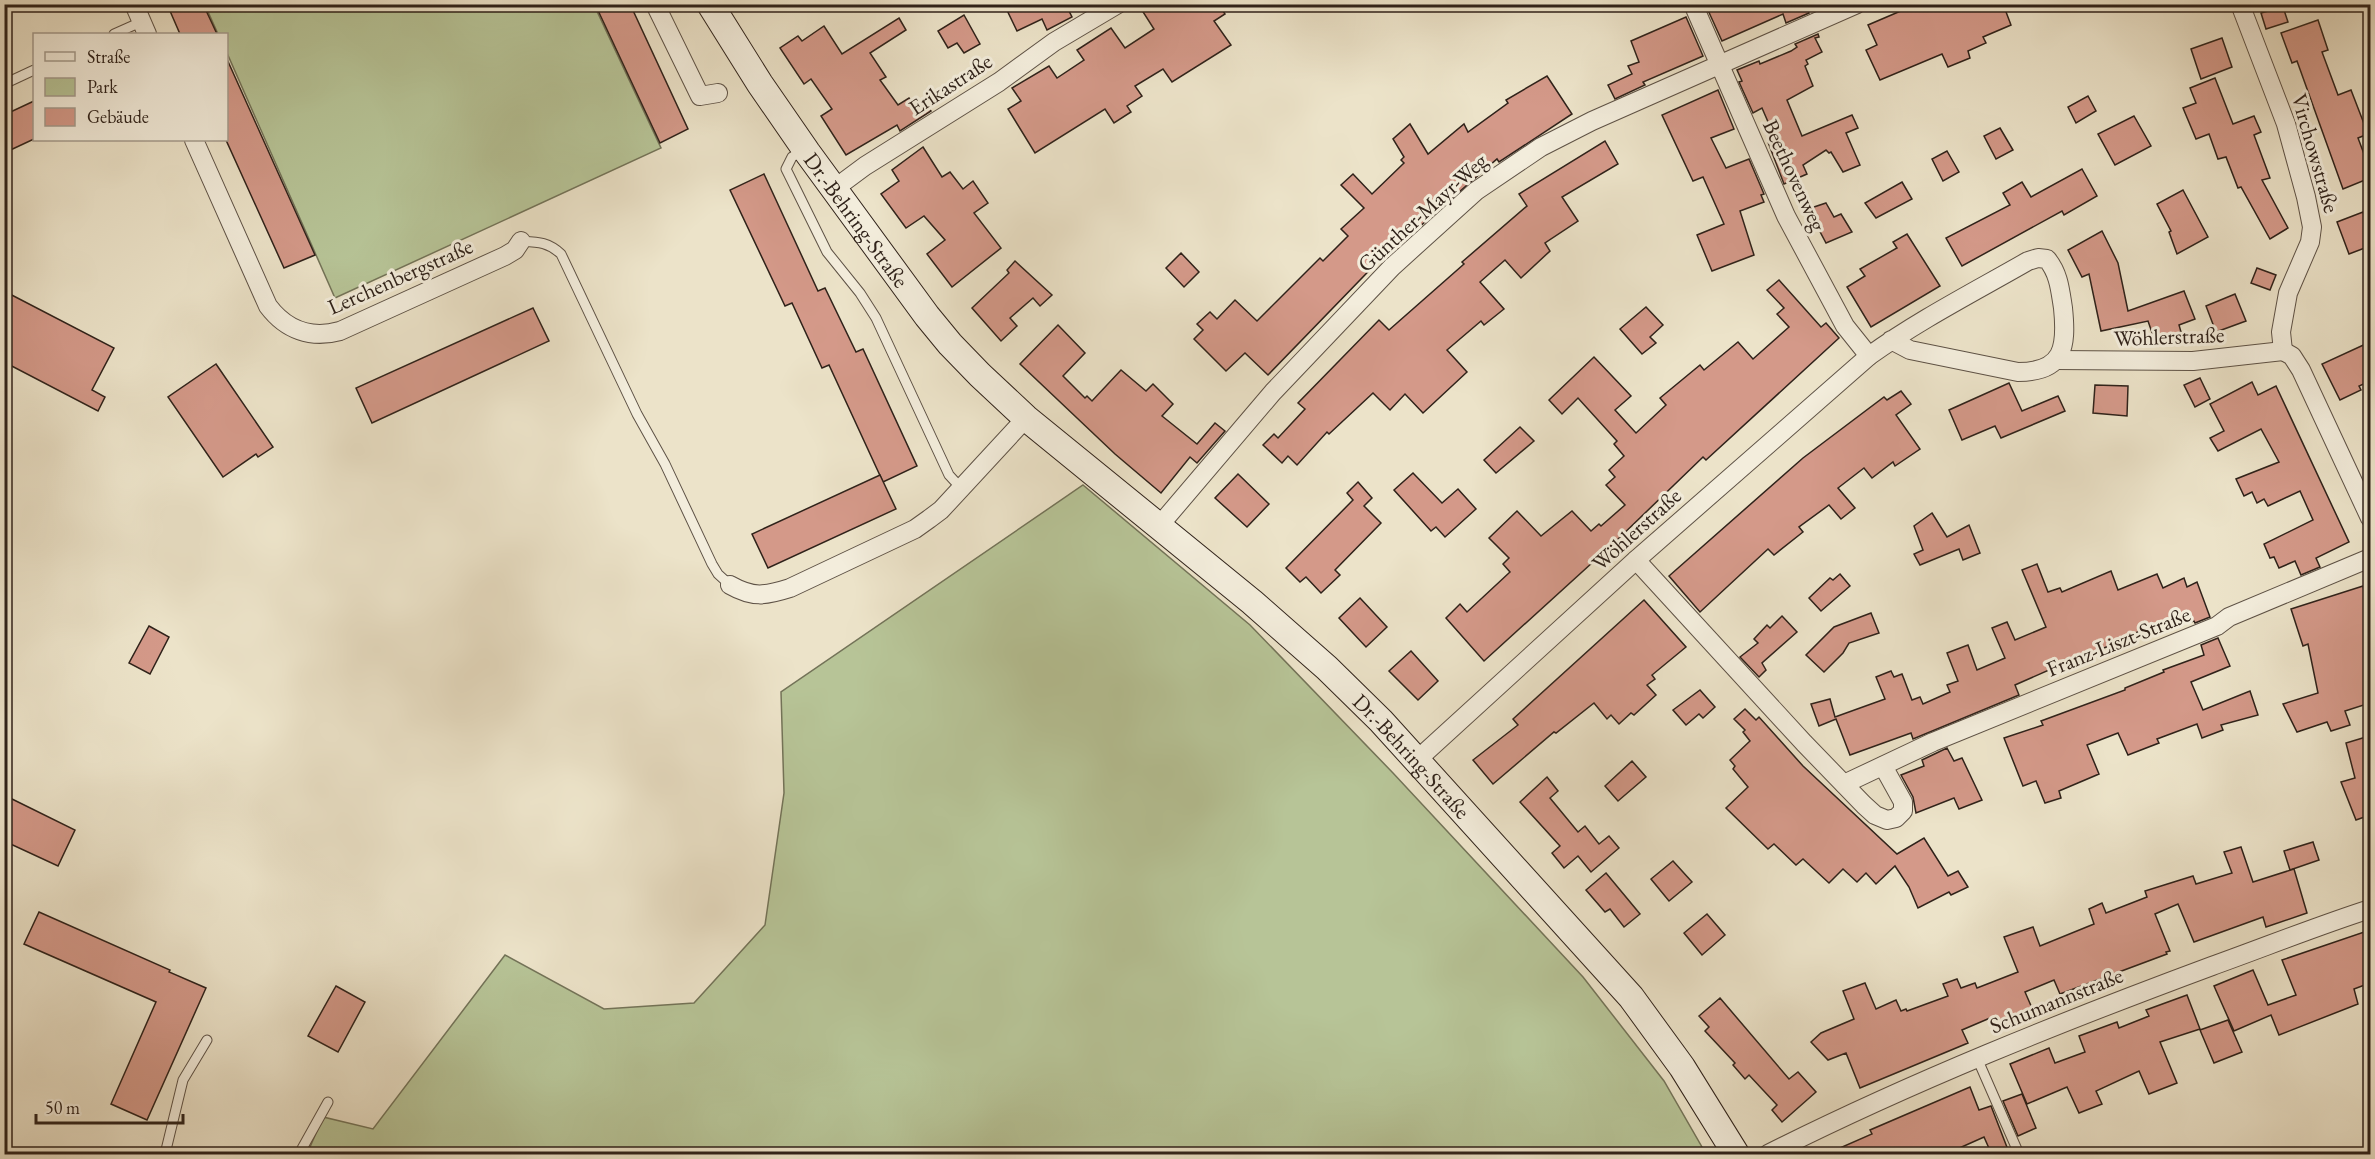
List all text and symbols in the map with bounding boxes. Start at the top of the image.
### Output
legend [33,33,228,141]
text: Straße [87,45,130,68]
street label: Erikastraße [903,46,998,122]
text: Park [87,75,118,98]
street label: Virchowstraße [2285,90,2346,217]
text: Gebäude [87,105,149,128]
street label: Beethovenweg [1756,115,1833,236]
street label: Günther-Mayr-Weg [1351,146,1494,278]
street label: Dr.-Behring-Straße [797,147,916,294]
street label: Lerchenbergstraße [323,231,478,321]
street label: Wöhlerstraße [2113,320,2225,353]
street label: Wöhlerstraße [1585,481,1688,577]
street label: Franz-Liszt-Straße [2042,599,2195,684]
street label: Dr.-Behring-Straße [1346,687,1477,825]
street label: Schumannstraße [1985,960,2127,1040]
scale bar [36,1087,183,1125]
text: 50 m [45,1096,80,1119]

